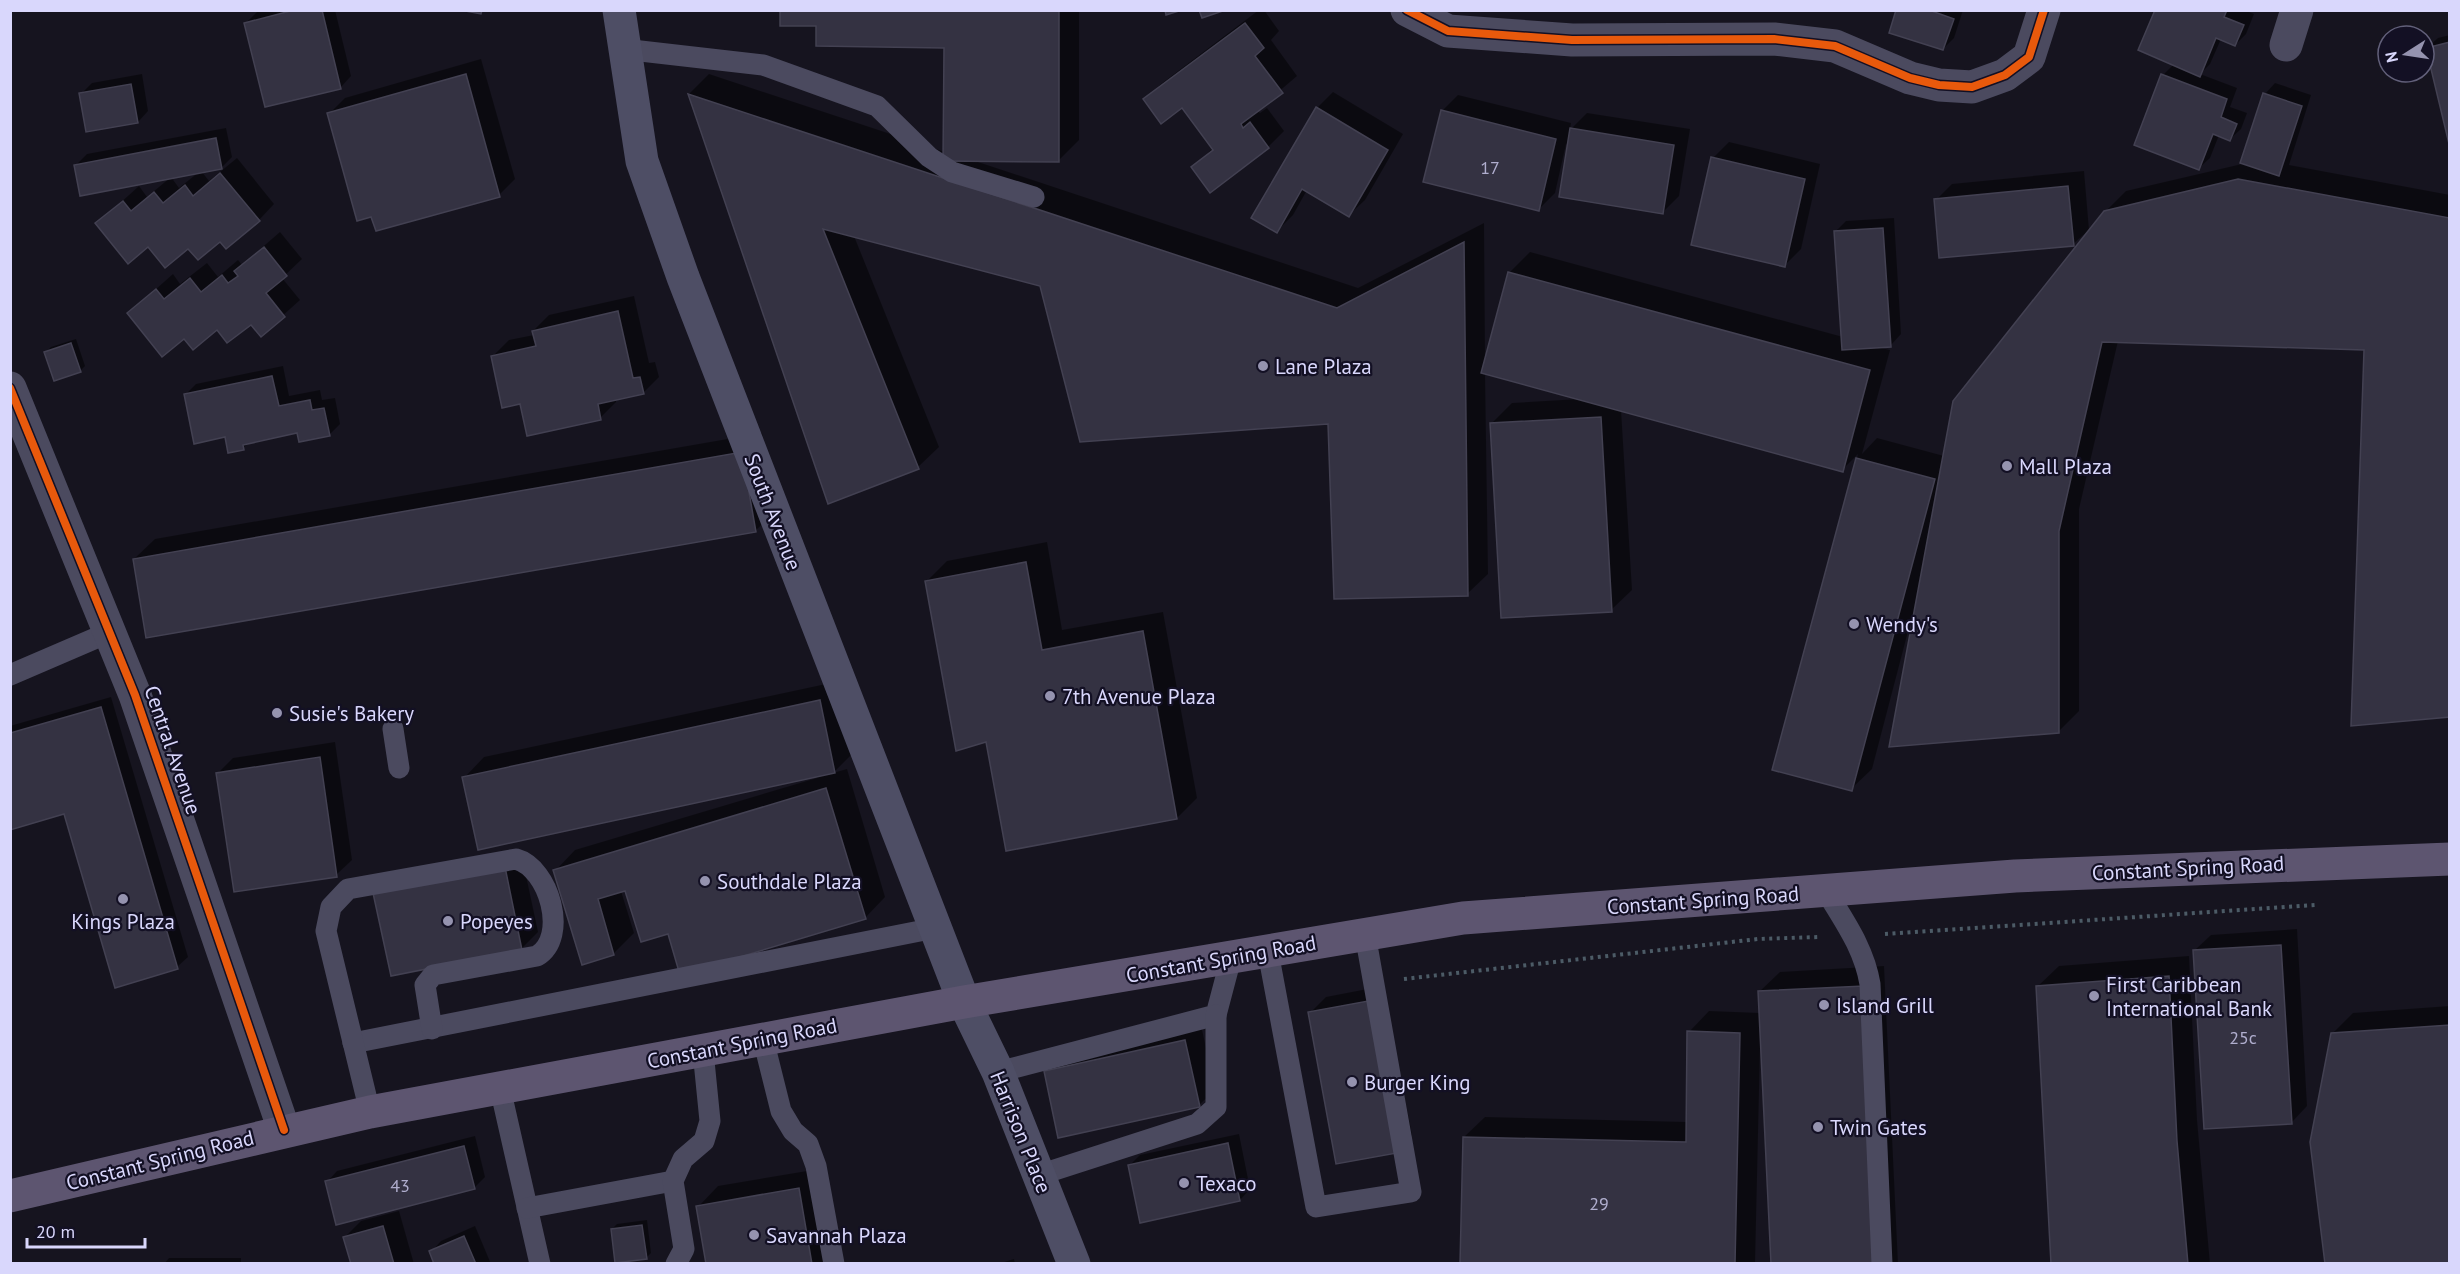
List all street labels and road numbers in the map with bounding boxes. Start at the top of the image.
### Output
street label: South Avenue [738,450,808,574]
street label: Central Avenue [138,682,208,818]
street label: Constant Spring Road [2091,849,2285,887]
street label: Constant Spring Road [1606,880,1800,920]
street label: Constant Spring Road [1124,929,1318,989]
street label: Constant Spring Road [645,1011,839,1075]
street label: Harrison Place [984,1067,1058,1197]
street label: Constant Spring Road [63,1124,257,1196]

